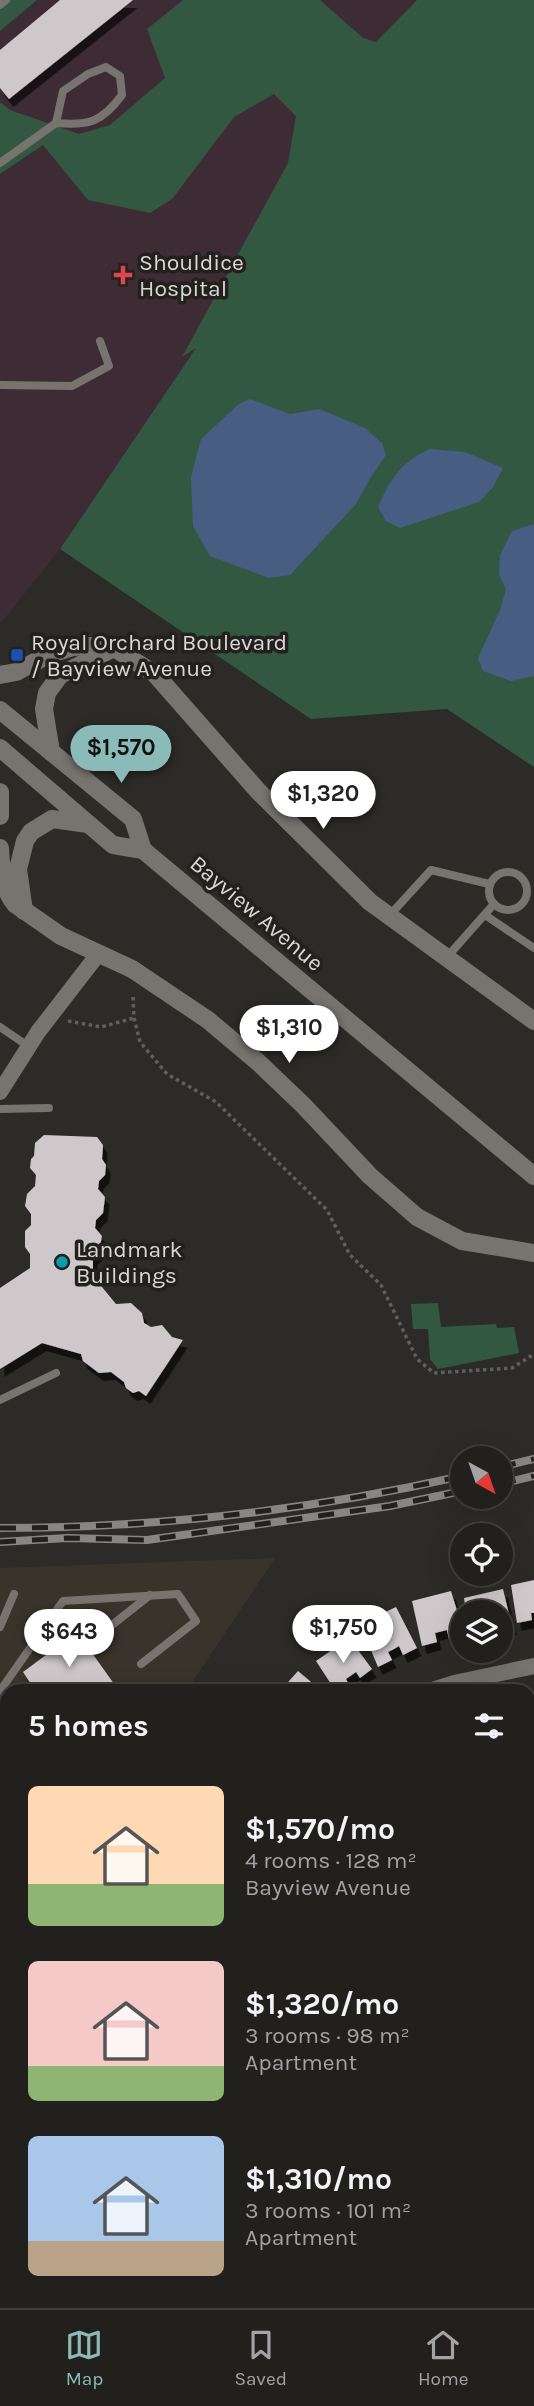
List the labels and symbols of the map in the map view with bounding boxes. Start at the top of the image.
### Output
place label: Shouldice Hospital [139,249,244,302]
marker: Shouldice Hospital [113,265,133,285]
place label: Royal Orchard Boulevard / Bayview Avenue [31,629,287,682]
marker: Royal Orchard Boulevard / Bayview Avenue [9,647,25,663]
pin: $1,570 [64,726,178,785]
pin: $1,320 [266,772,380,831]
street label: Bayview Avenue [185,850,329,977]
pin: $1,310 [232,1006,346,1065]
place label: Landmark Buildings [76,1236,182,1289]
marker: Landmark Buildings [54,1254,70,1270]
north arrow [450,1446,513,1508]
pin: $1,750 [286,1606,400,1665]
pin: $643 [28,1610,110,1669]

